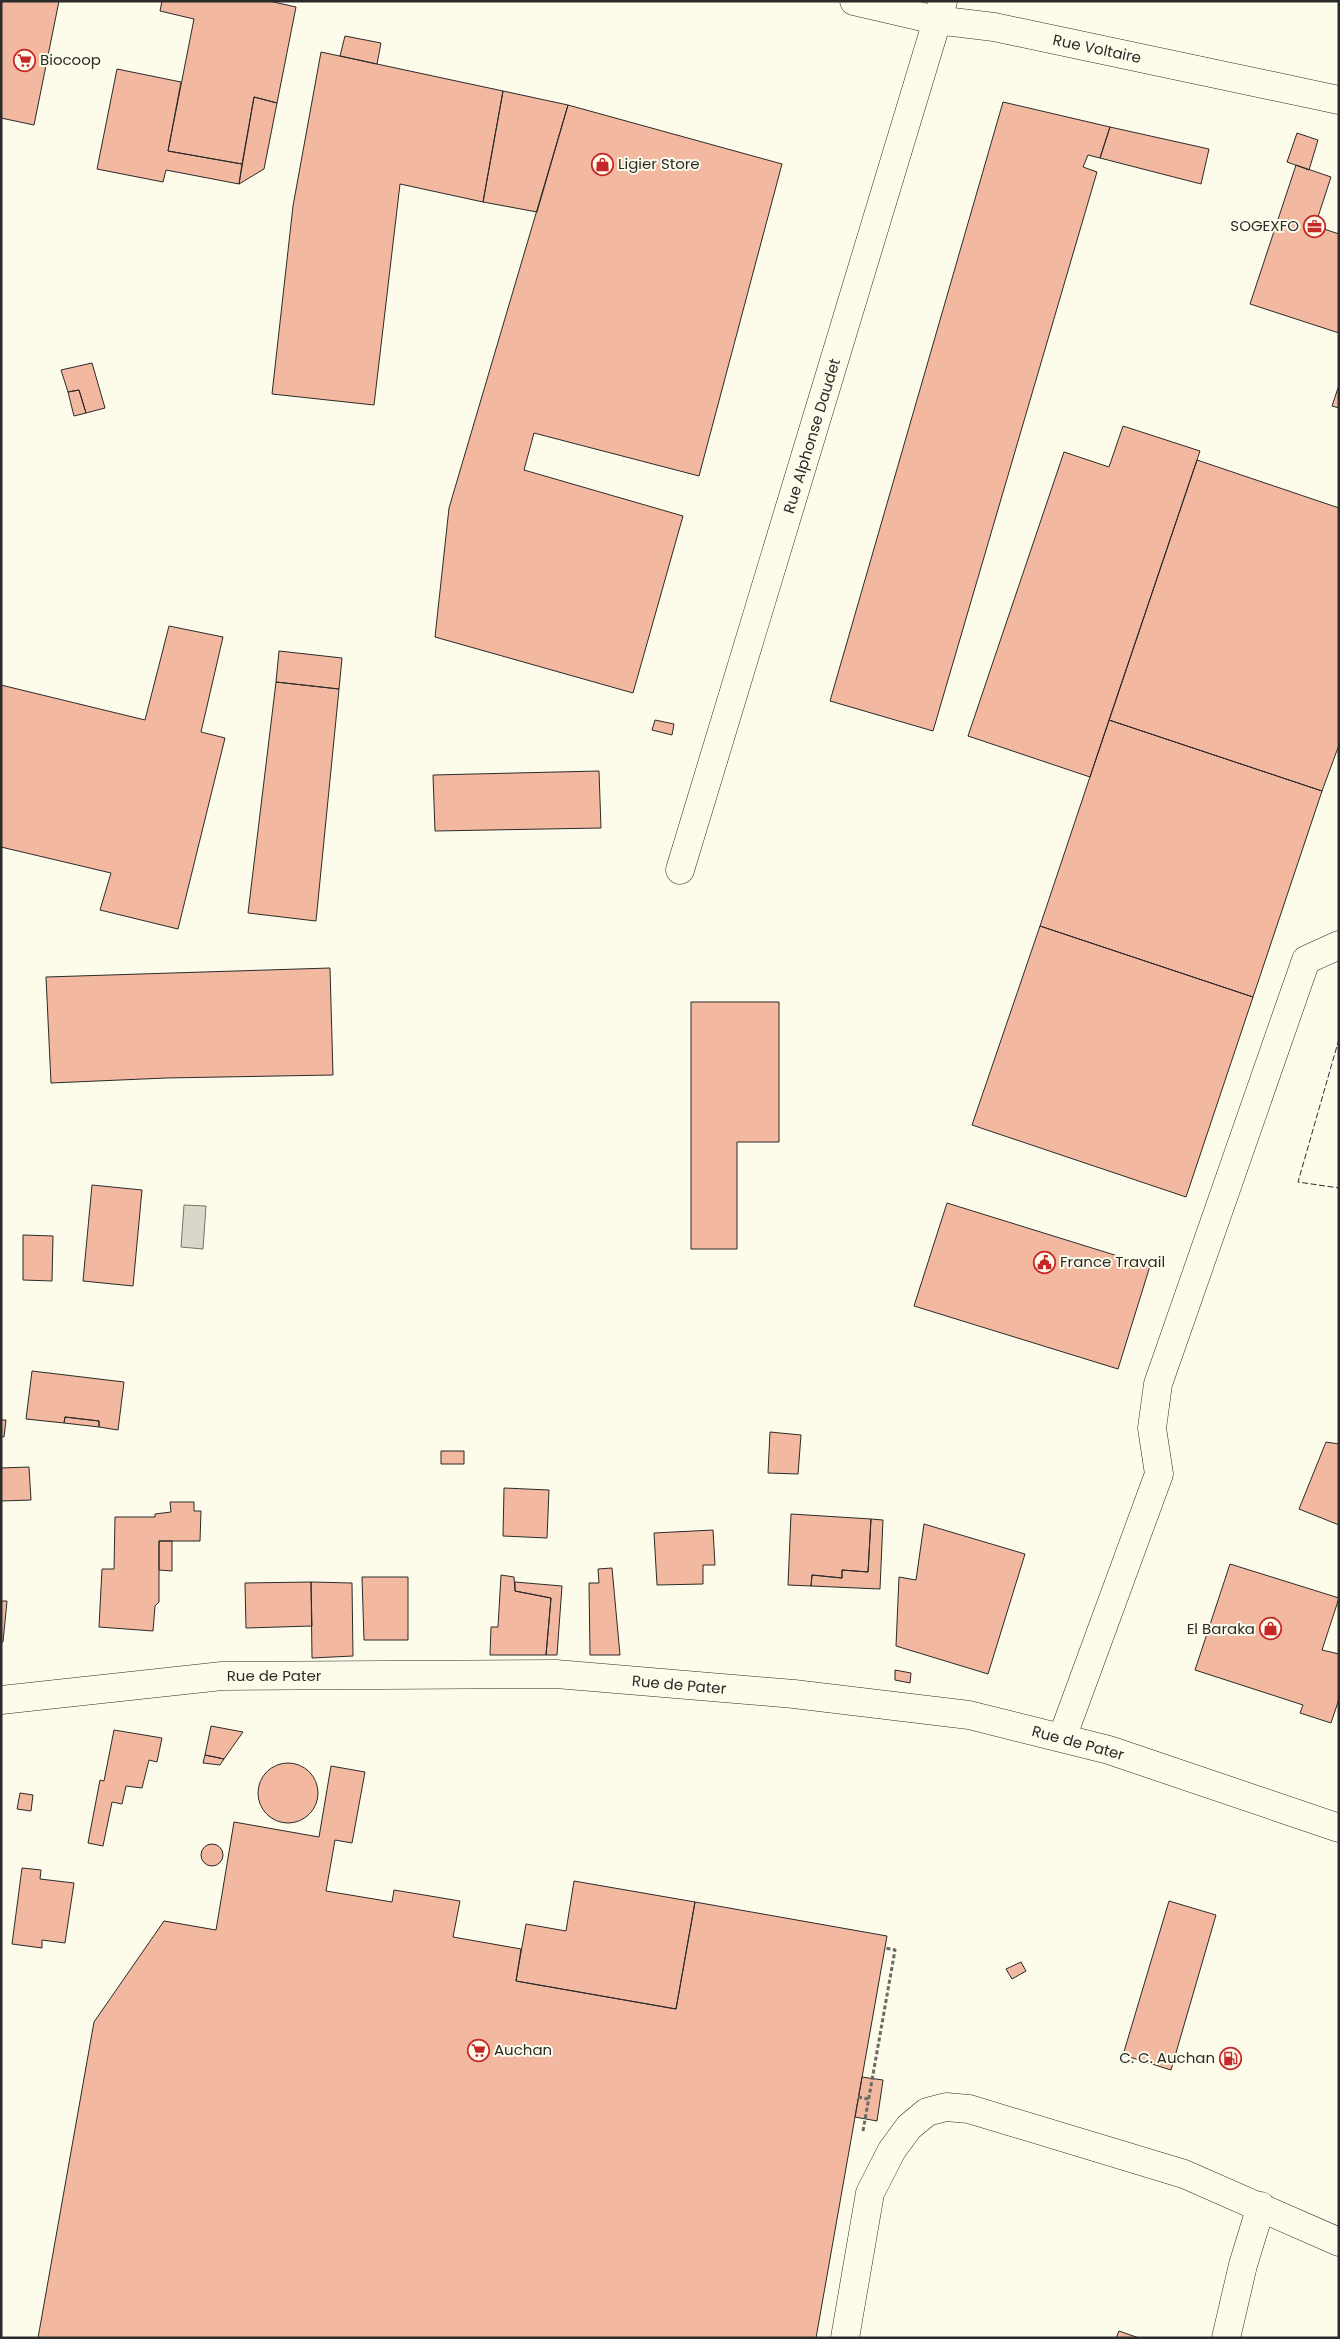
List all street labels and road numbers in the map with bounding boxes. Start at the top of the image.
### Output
street label: Rue Voltaire [1051,29,1143,68]
street label: Rue Alphonse Daudet [778,356,845,516]
street label: Rue de Pater [227,1665,322,1686]
street label: Rue de Pater [631,1670,728,1699]
street label: Rue de Pater [1030,1720,1127,1765]

